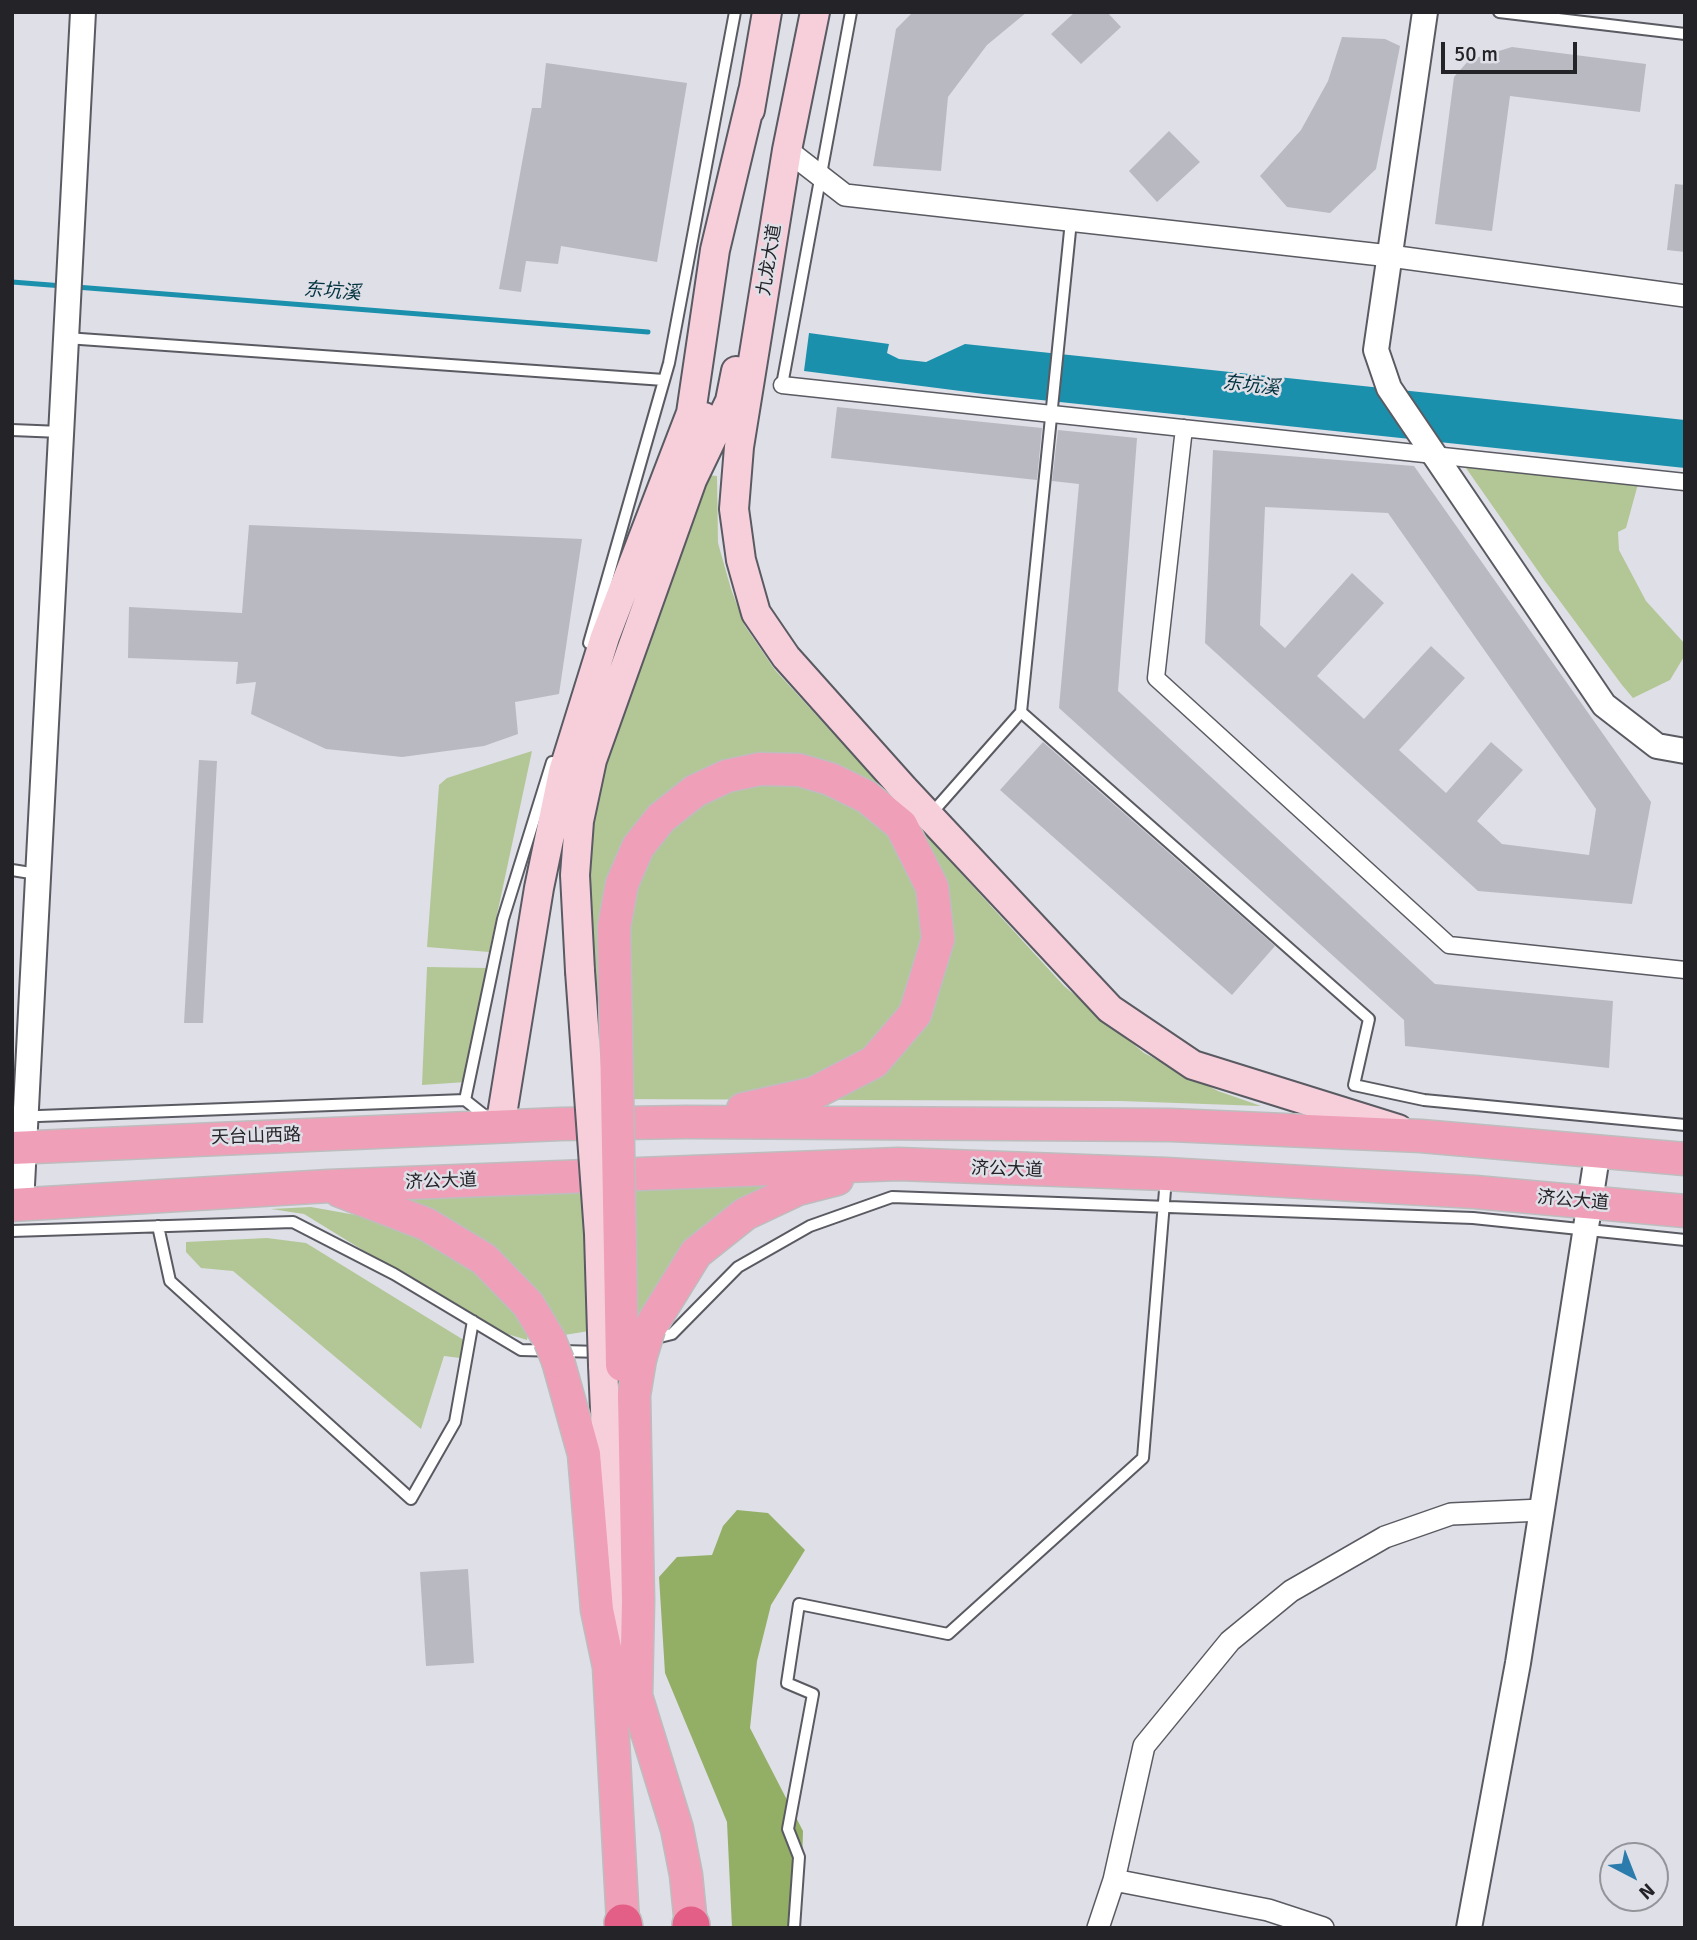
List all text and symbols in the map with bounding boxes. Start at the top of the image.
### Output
scale bar [1445,28,1582,72]
text: 50 m [1454,41,1498,67]
street label: 九龙大道 [754,223,786,297]
water label: 东坑溪 [303,279,361,305]
water label: 东坑溪 [1221,372,1281,400]
street label: 天台山西路 [211,1125,301,1149]
street label: 济公大道 [971,1158,1043,1182]
street label: 济公大道 [405,1170,477,1194]
street label: 济公大道 [1536,1187,1610,1215]
north arrow [1599,1842,1669,1912]
text: N [1634,1878,1660,1904]

